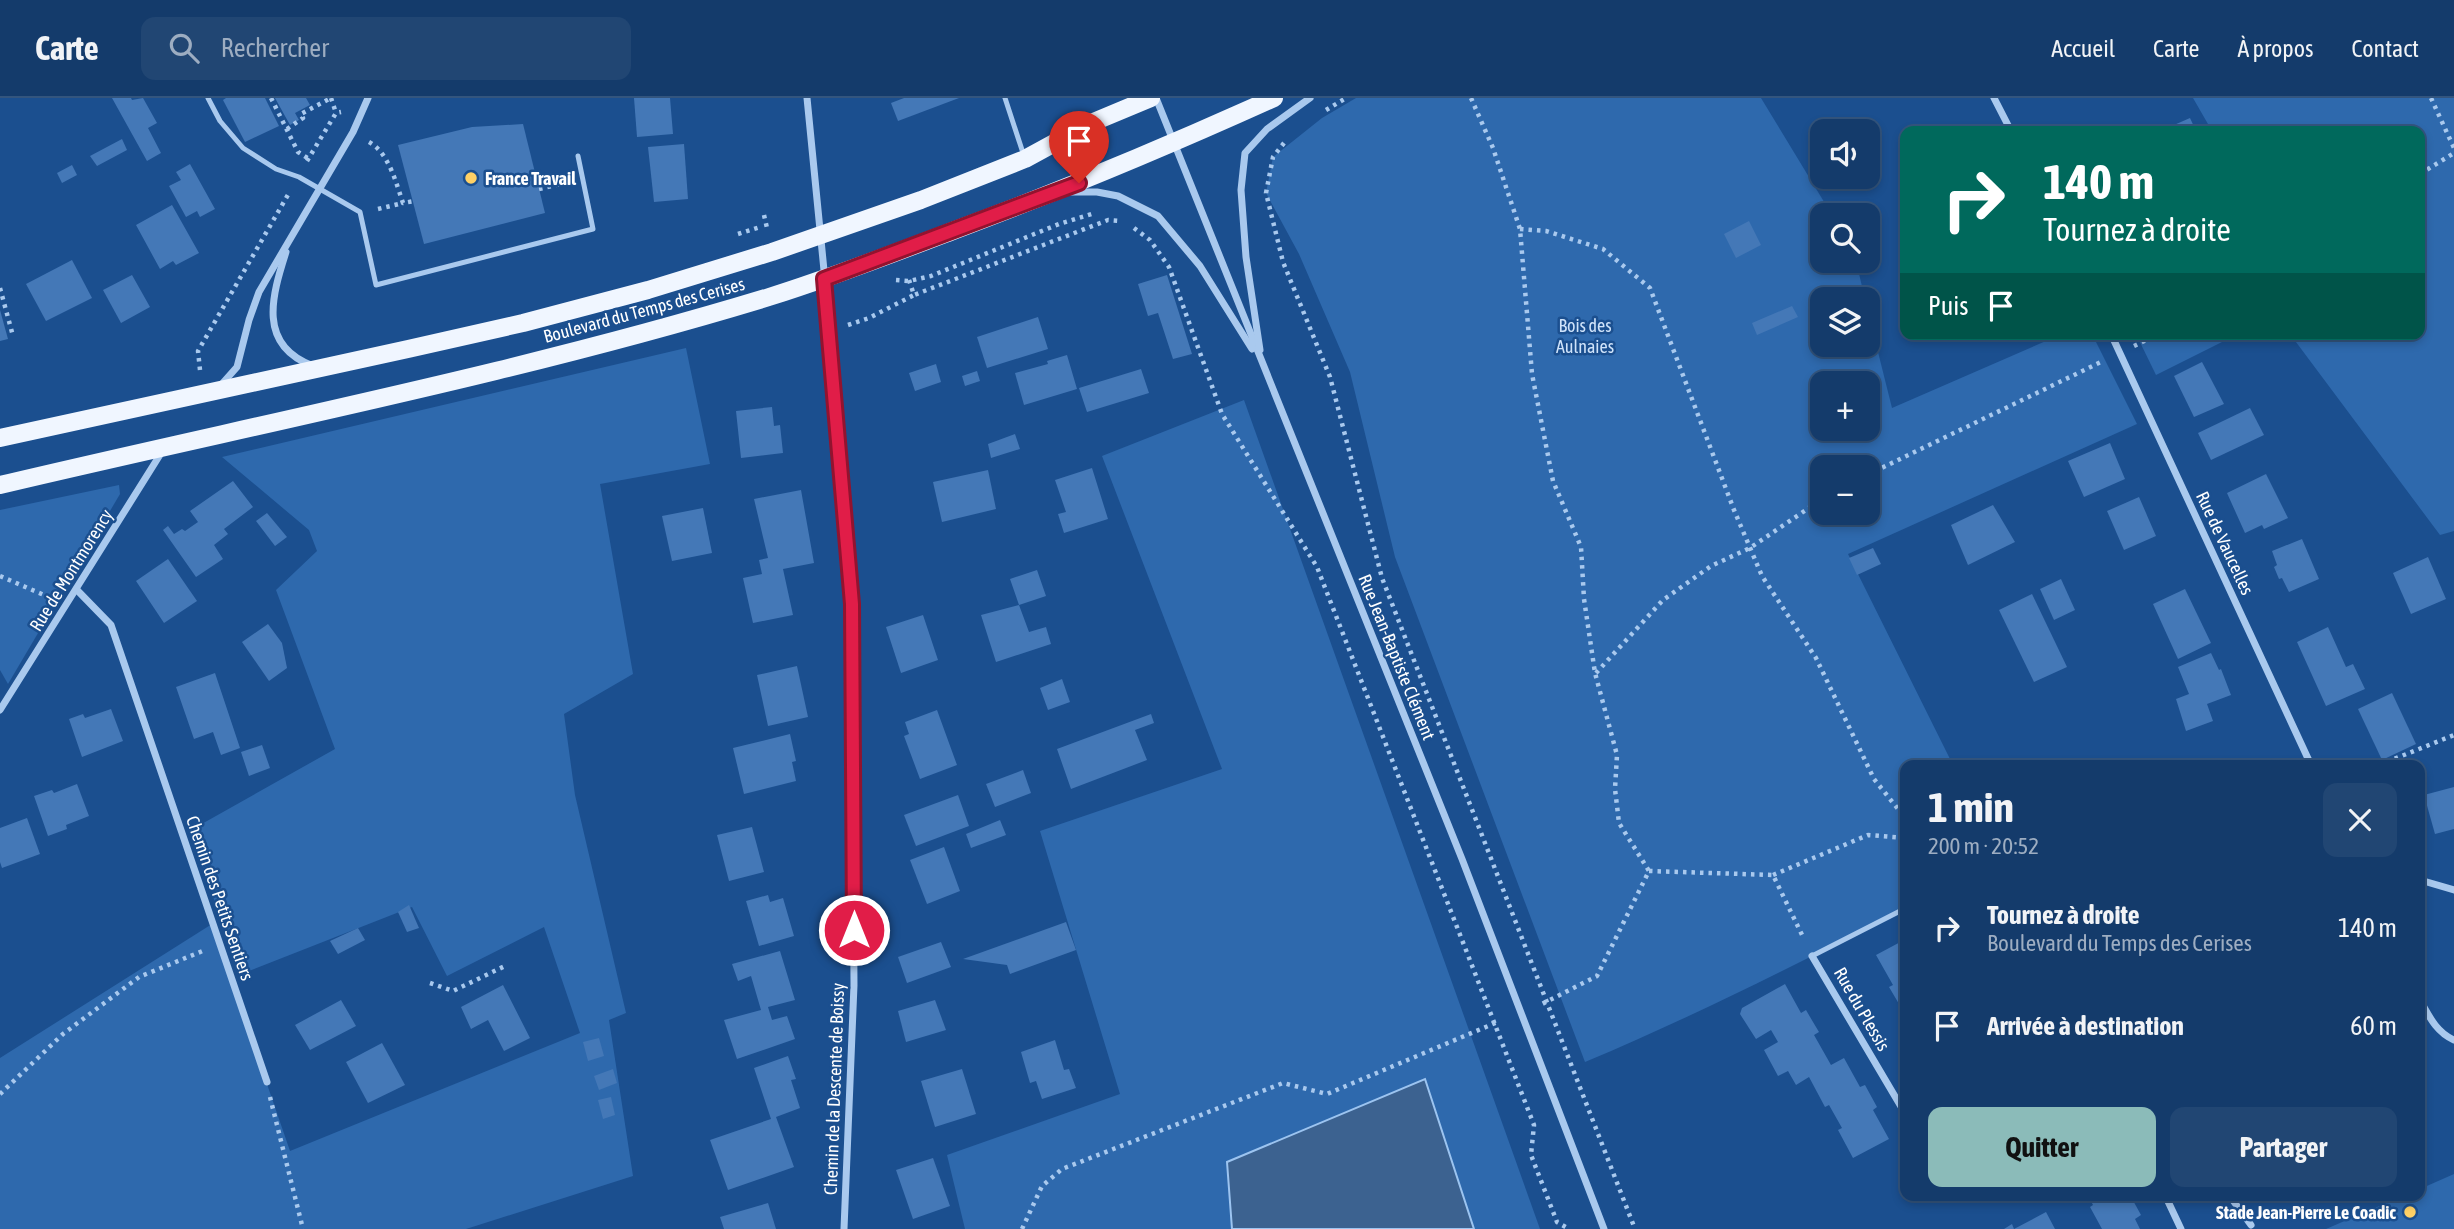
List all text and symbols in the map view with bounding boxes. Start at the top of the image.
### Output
search box [141,17,631,80]
text: Carte [35,29,99,67]
icon: search [165,29,203,67]
text: Rechercher [221,33,329,63]
text: Accueil [2051,35,2115,62]
text: Carte [2153,35,2199,62]
text: À propos [2237,35,2313,62]
text: Contact [2351,35,2419,62]
pin [1049,111,1109,183]
map controls [1810,119,1880,525]
button: sound [1810,119,1880,189]
icon: arrive [1060,122,1098,160]
text: 140 m [2043,153,2154,209]
icon: right [1928,154,2019,245]
place label: France Travail [485,168,576,189]
marker: France Travail [463,170,479,186]
button: search [1810,203,1880,273]
text: Tournez à droite [2043,211,2231,248]
street label: Boulevard du Temps des Cerises [541,273,747,347]
button: layers [1810,287,1880,357]
icon: arrive [1982,287,2020,325]
text: Puis [1928,291,1968,321]
park label: Bois des Aulnaies [1556,315,1614,357]
button: + [1810,371,1880,441]
button: − [1810,455,1880,525]
street label: Rue de Vaucelles [2192,488,2258,598]
street label: Rue de Montmorency [25,505,117,635]
street label: Rue Jean-Baptiste Clément [1354,571,1440,743]
text: 1 min [1928,783,2014,831]
button: close [2323,783,2397,857]
street label: Chemin des Petits Sentiers [182,813,258,983]
text: 200 m · 20:52 [1928,833,2039,859]
position arrow [817,893,891,967]
text: Tournez à droite [1987,900,2140,930]
icon: right [1928,909,1966,947]
text: 140 m [2338,913,2397,943]
text: Boulevard du Temps des Cerises [1987,930,2252,956]
street label: Rue du Plessis [1830,964,1894,1054]
street label: Chemin de la Descente de Boissy [820,983,848,1195]
icon: arrive [1928,1007,1966,1045]
text: Arrivée à destination [1987,1011,2184,1041]
text: 60 m [2350,1011,2397,1041]
button: Quitter [1928,1107,2156,1187]
button: Partager [2170,1107,2397,1187]
place label: Stade Jean-Pierre Le Coadic [2216,1202,2396,1223]
marker: Stade Jean-Pierre Le Coadic [2402,1204,2418,1220]

